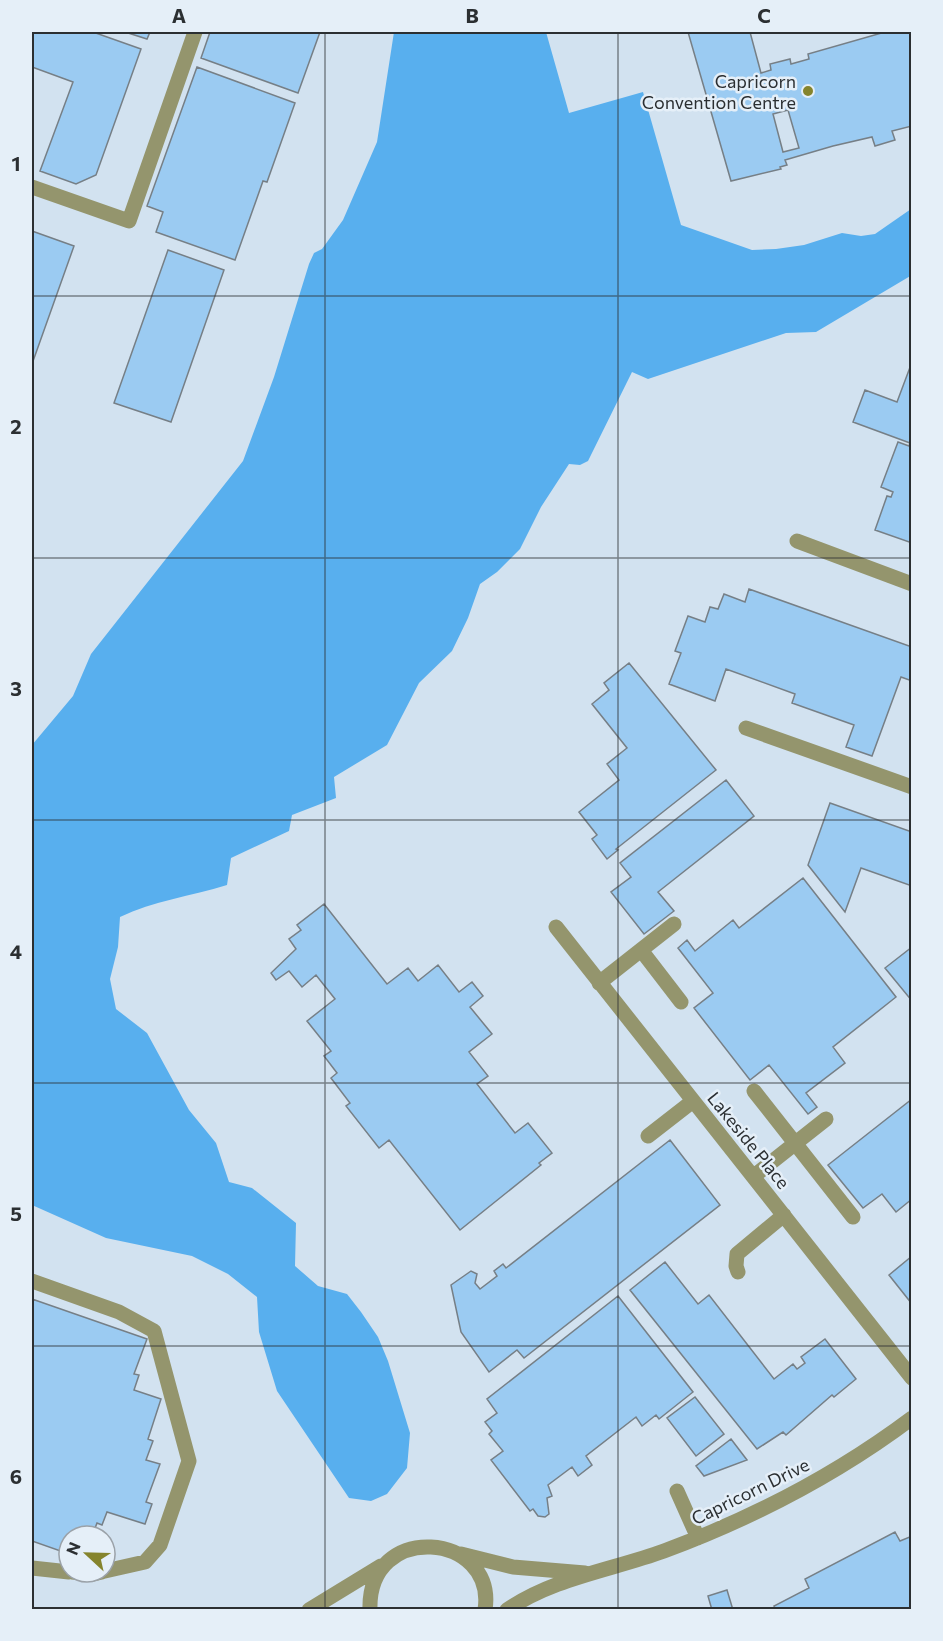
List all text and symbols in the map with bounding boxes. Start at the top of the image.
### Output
text: A [172,3,186,27]
text: B [465,3,479,27]
text: C [757,3,771,27]
place label: Capricorn Convention Centre [642,70,796,113]
marker: Capricorn Convention Centre [801,84,815,98]
text: 1 [11,151,21,175]
text: 2 [10,414,22,438]
text: 3 [10,676,22,700]
text: 4 [10,939,22,963]
street label: Lakeside Place [703,1087,795,1193]
text: 5 [10,1201,22,1225]
street label: Capricorn Drive [688,1453,812,1529]
text: 6 [10,1464,22,1488]
north arrow [57,1524,117,1584]
text: N [62,1539,84,1557]

